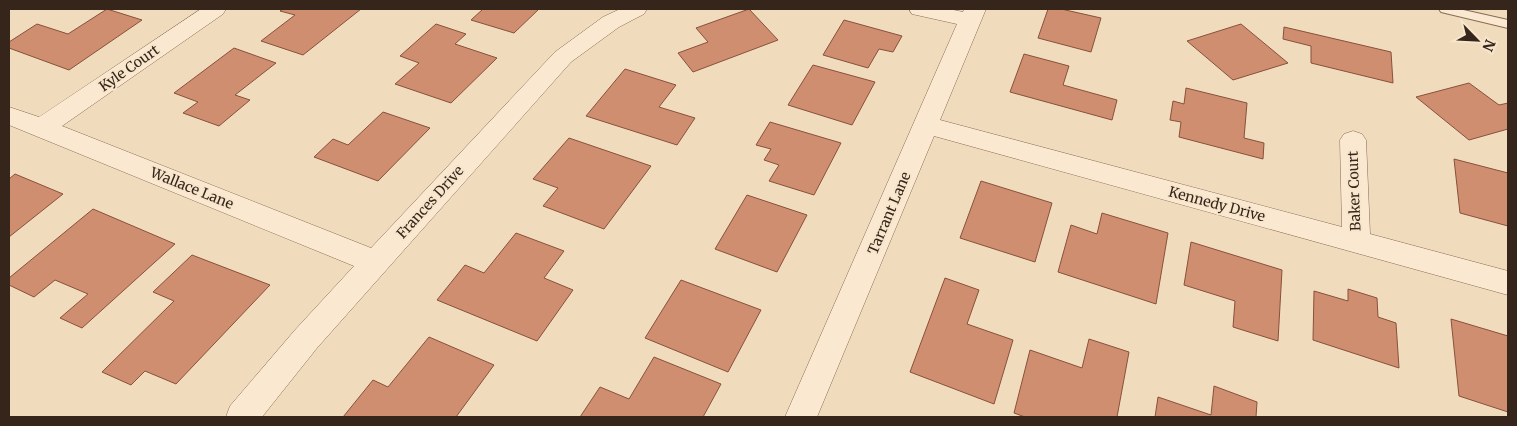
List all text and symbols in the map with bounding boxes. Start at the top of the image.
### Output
north arrow [1452,15,1502,65]
text: N [1478,37,1499,54]
street label: Kyle Court [95,40,163,95]
street label: Baker Court [1344,150,1364,231]
street label: Frances Drive [393,162,467,242]
street label: Wallace Lane [147,163,236,213]
street label: Tarrant Lane [864,169,914,257]
street label: Kennedy Drive [1167,182,1267,226]

